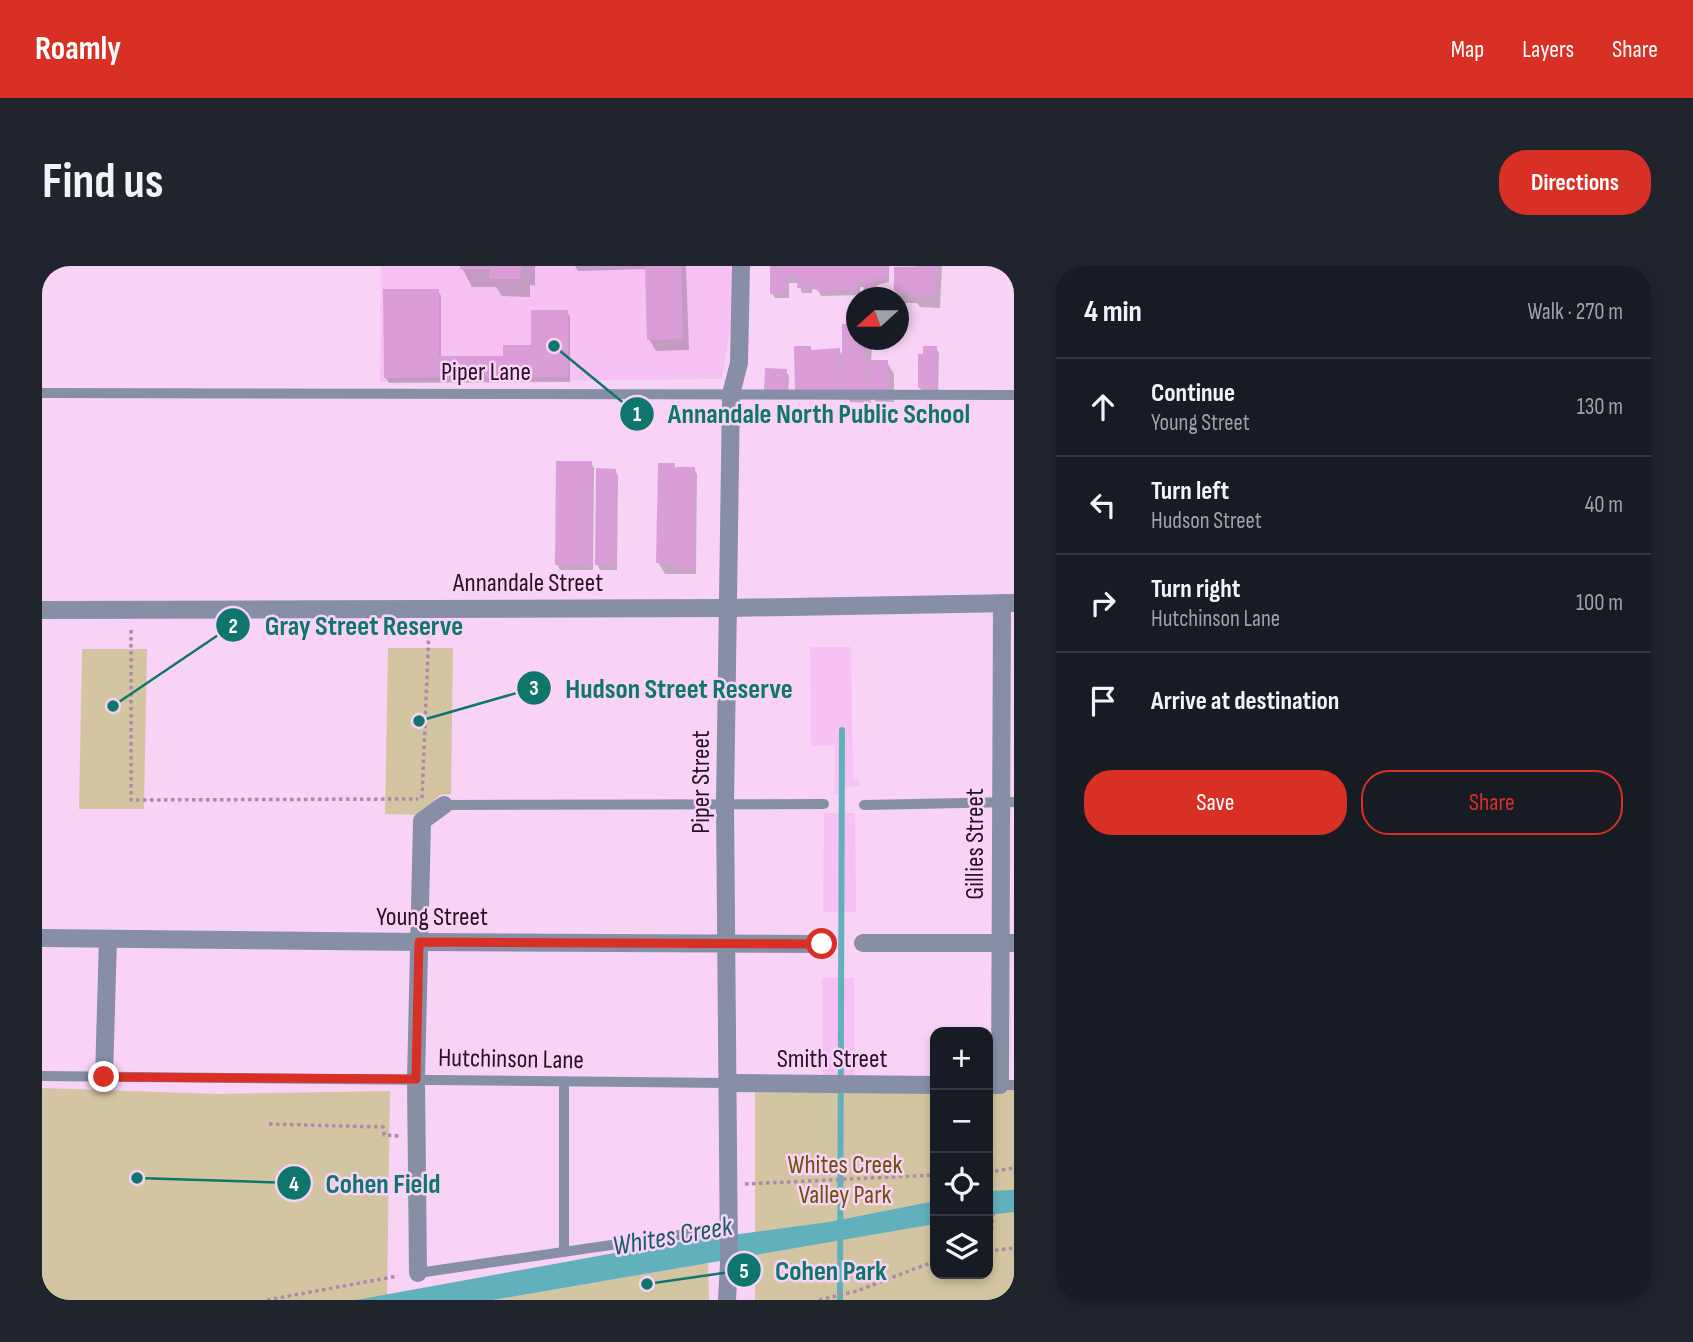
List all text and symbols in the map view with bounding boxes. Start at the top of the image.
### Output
text: Roamly [35,29,121,69]
text: Map [1451,35,1484,64]
text: Layers [1522,35,1574,64]
text: Share [1612,35,1658,64]
button: Directions [1499,150,1651,215]
text: Find us [42,153,164,212]
north arrow [846,287,909,350]
text: 4 min [1084,294,1142,330]
text: Walk · 270 m [1528,298,1623,326]
street label: Piper Lane [441,357,531,388]
text: Continue [1151,378,1235,409]
icon: ahead [1084,388,1122,426]
callout: Annandale North Public School [619,389,985,438]
text: 130 m [1577,393,1623,421]
text: Annandale North Public School [667,398,970,431]
text: 1 [633,402,641,427]
text: Young Street [1151,409,1250,437]
text: Turn left [1151,476,1229,507]
icon: left [1084,486,1122,524]
text: 40 m [1585,491,1623,519]
text: Hudson Street [1151,507,1262,535]
street label: Annandale Street [452,568,603,599]
text: Turn right [1151,574,1240,605]
icon: right [1084,584,1122,622]
text: 100 m [1576,589,1623,617]
callout: Gray Street Reserve [216,601,477,650]
text: Hutchinson Lane [1151,605,1280,633]
text: Gray Street Reserve [265,610,463,643]
text: 2 [228,614,238,639]
callout: Hudson Street Reserve [516,663,807,712]
text: Hudson Street Reserve [565,673,793,706]
text: 3 [529,676,539,701]
icon: arrive [1084,682,1122,720]
text: Arrive at destination [1151,686,1339,717]
street label: Piper Street [686,730,717,834]
button: Save [1084,770,1347,835]
button: Share [1361,770,1623,835]
street label: Gillies Street [960,788,991,900]
street label: Young Street [376,902,488,933]
route start [806,928,837,959]
map controls [930,1027,993,1279]
button: + [930,1027,993,1090]
street label: Hutchinson Lane [438,1043,584,1076]
street label: Smith Street [777,1044,887,1075]
route end [88,1061,119,1092]
button: − [930,1090,993,1153]
park label: Whites Creek Valley Park [788,1150,903,1211]
button: locate [930,1153,993,1216]
callout: Cohen Field [277,1159,454,1208]
text: Cohen Field [326,1168,440,1201]
text: 4 [289,1172,299,1197]
water label: Whites Creek [610,1209,736,1263]
button: layers [930,1216,993,1279]
callout: Cohen Park [726,1246,901,1295]
text: Cohen Park [775,1255,887,1288]
text: 5 [739,1259,749,1284]

